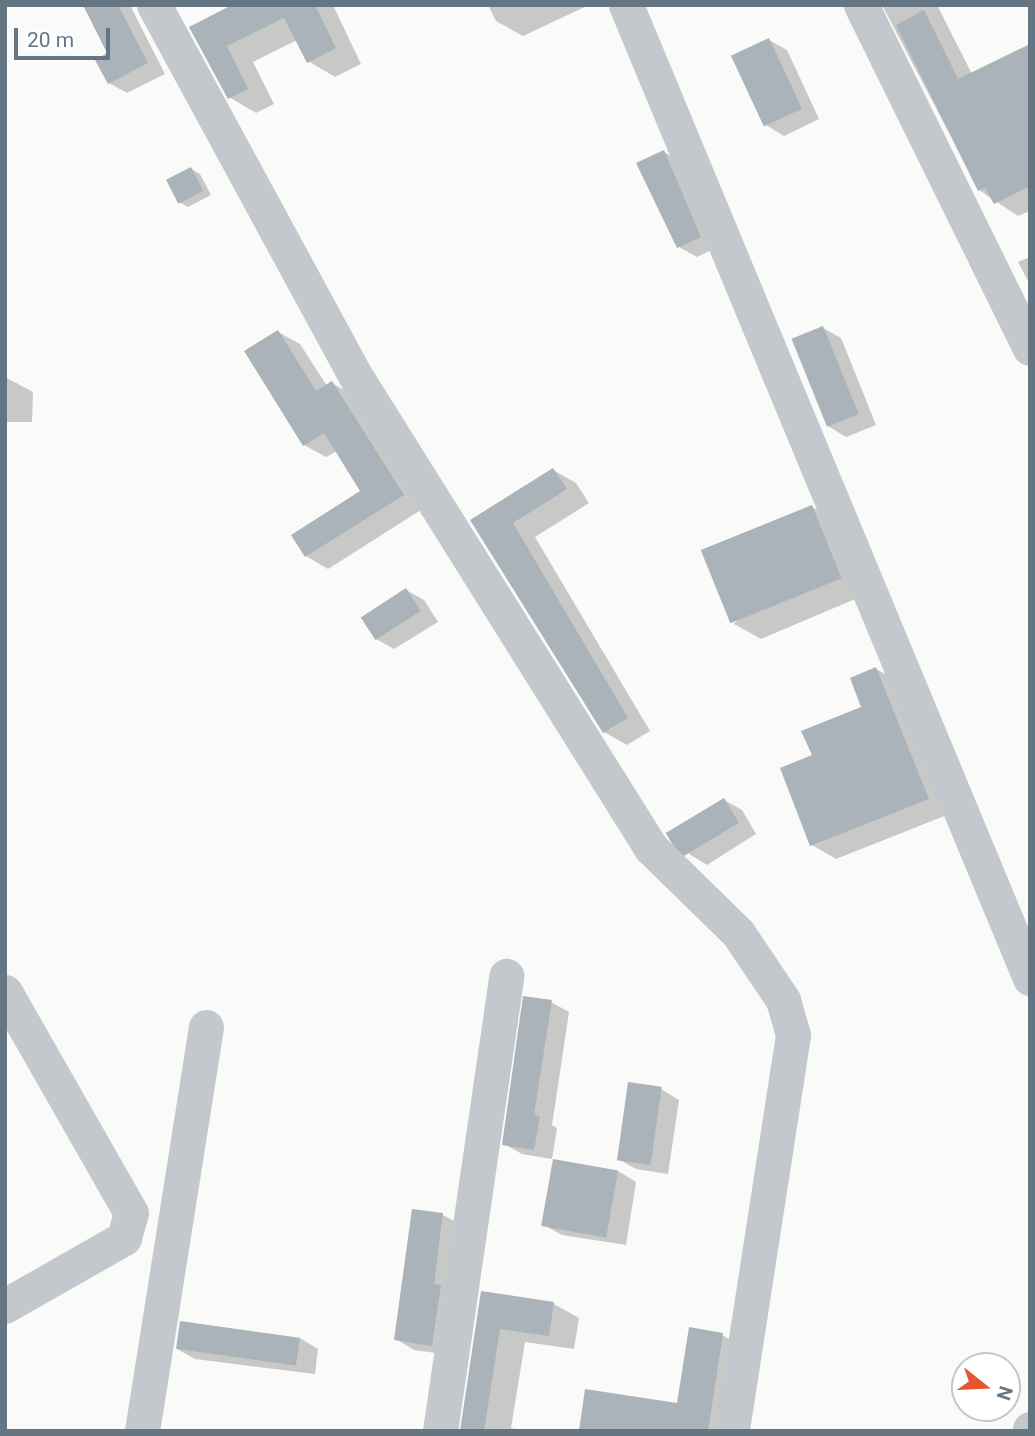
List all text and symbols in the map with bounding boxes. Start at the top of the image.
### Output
scale bar [18,14,114,58]
text: 20 m [27,28,74,52]
north arrow [951,1352,1021,1422]
text: N [992,1383,1018,1403]

